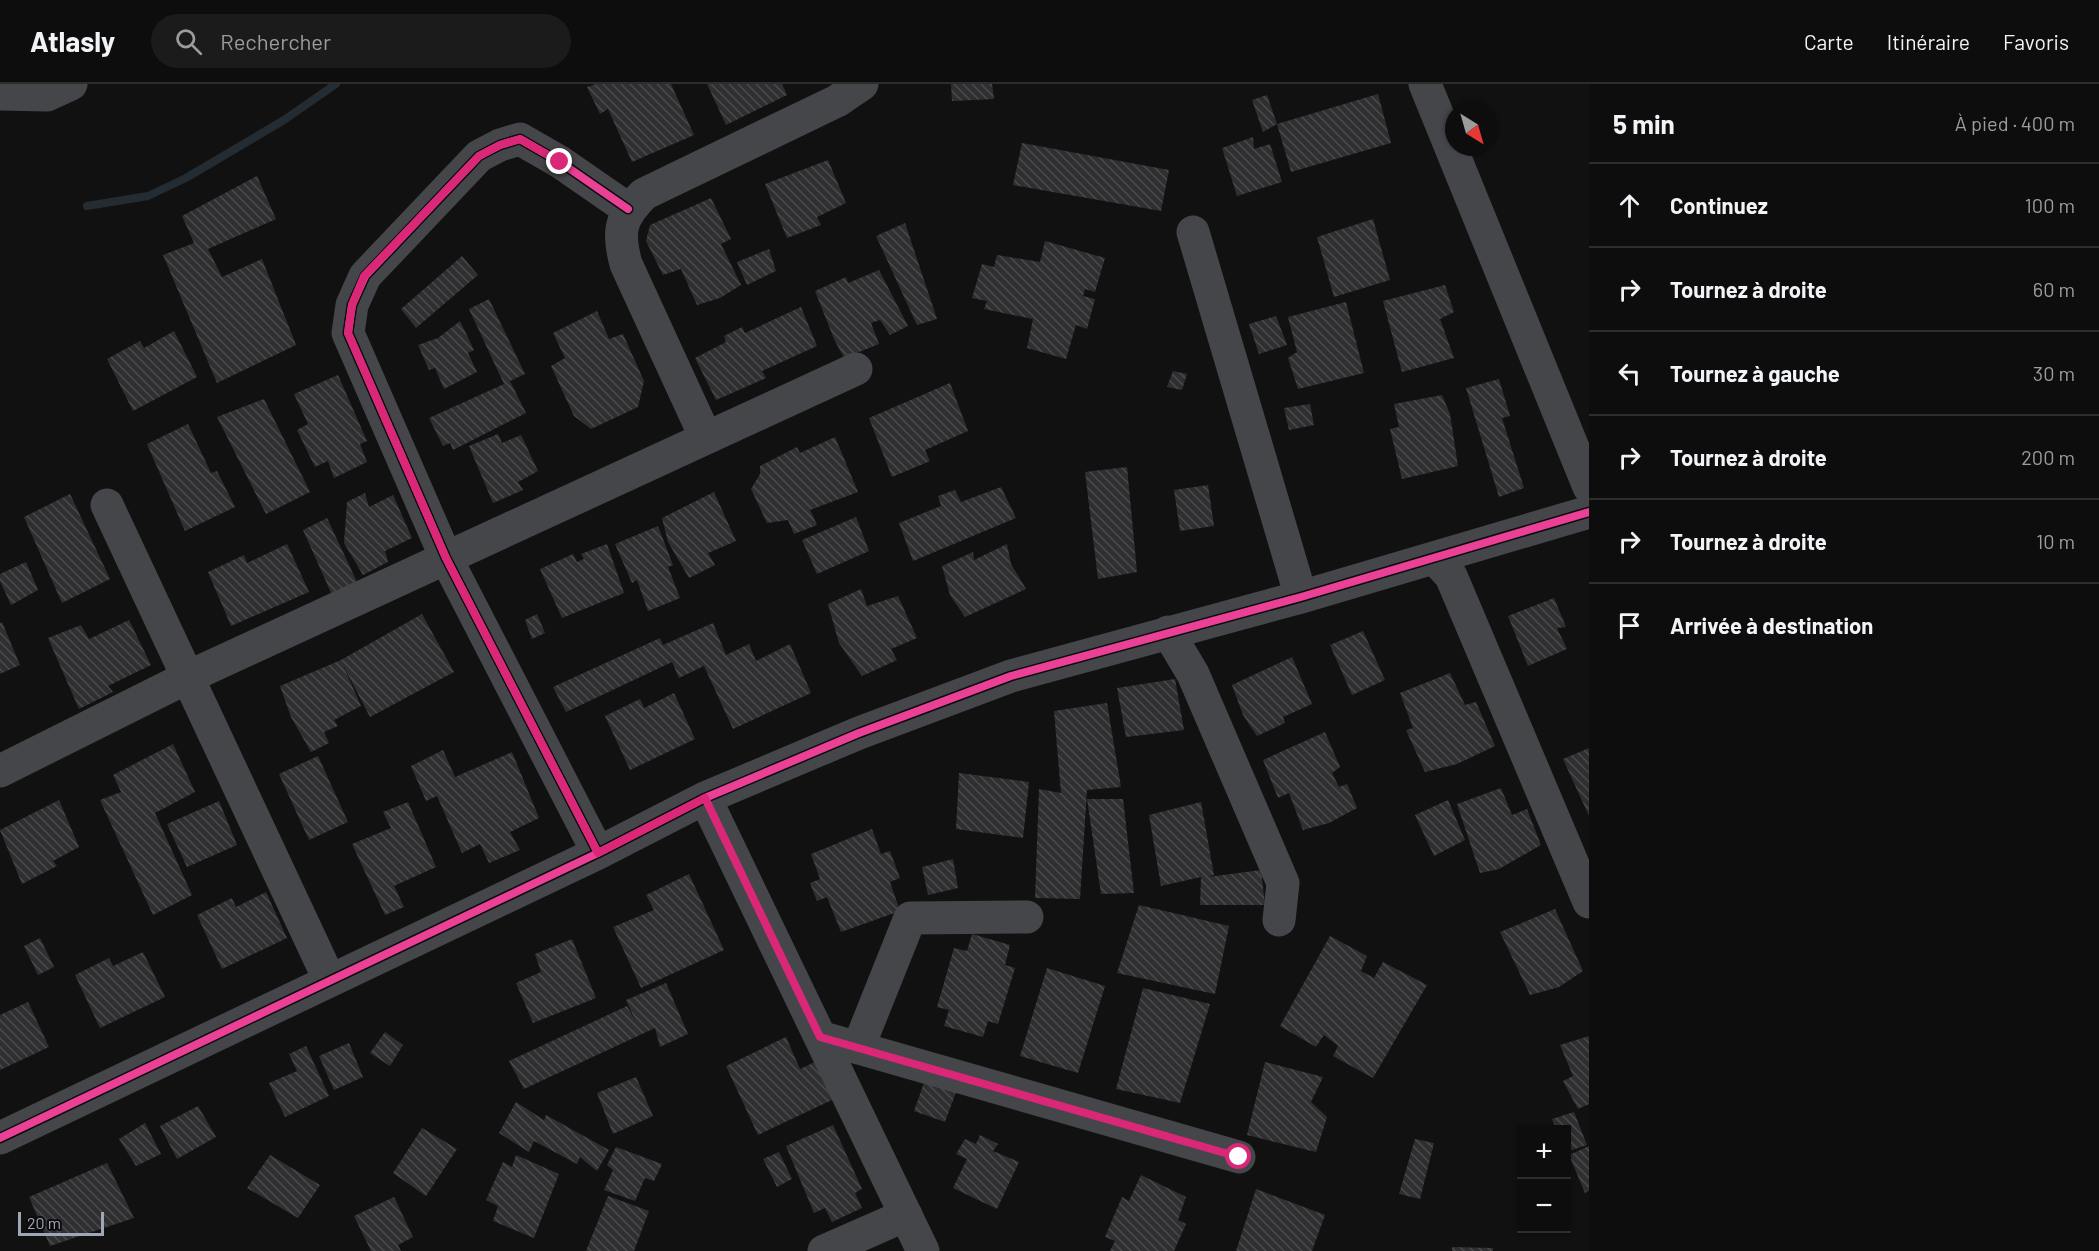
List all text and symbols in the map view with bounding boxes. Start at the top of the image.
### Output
search box [151,14,571,68]
text: Atlasly [30,24,115,58]
icon: search [172,25,205,58]
text: Rechercher [220,28,331,54]
text: Carte [1804,29,1854,54]
text: Itinéraire [1887,29,1970,54]
text: Favoris [2003,29,2069,54]
north arrow [1445,102,1499,156]
text: 5 min [1613,108,1675,139]
text: À pied · 400 m [1955,111,2075,135]
route end [546,148,572,174]
icon: ahead [1613,189,1646,222]
text: Continuez [1670,192,1768,218]
text: 100 m [2025,193,2075,217]
icon: right [1613,273,1646,306]
text: Tournez à droite [1670,276,1827,302]
text: 60 m [2033,277,2075,301]
icon: left [1613,357,1646,390]
text: Tournez à gauche [1670,360,1840,386]
text: 30 m [2033,361,2075,385]
icon: right [1613,441,1646,474]
text: Tournez à droite [1670,444,1827,470]
text: 200 m [2021,445,2075,469]
icon: right [1613,525,1646,558]
text: Tournez à droite [1670,528,1827,554]
text: 10 m [2036,529,2075,553]
icon: arrive [1613,609,1646,642]
text: Arrivée à destination [1670,612,1873,638]
map controls [1517,1125,1571,1233]
button: + [1517,1125,1571,1179]
route start [1225,1143,1251,1169]
button: − [1517,1179,1571,1233]
scale bar [18,1209,104,1236]
text: 20 m [27,1213,61,1232]

